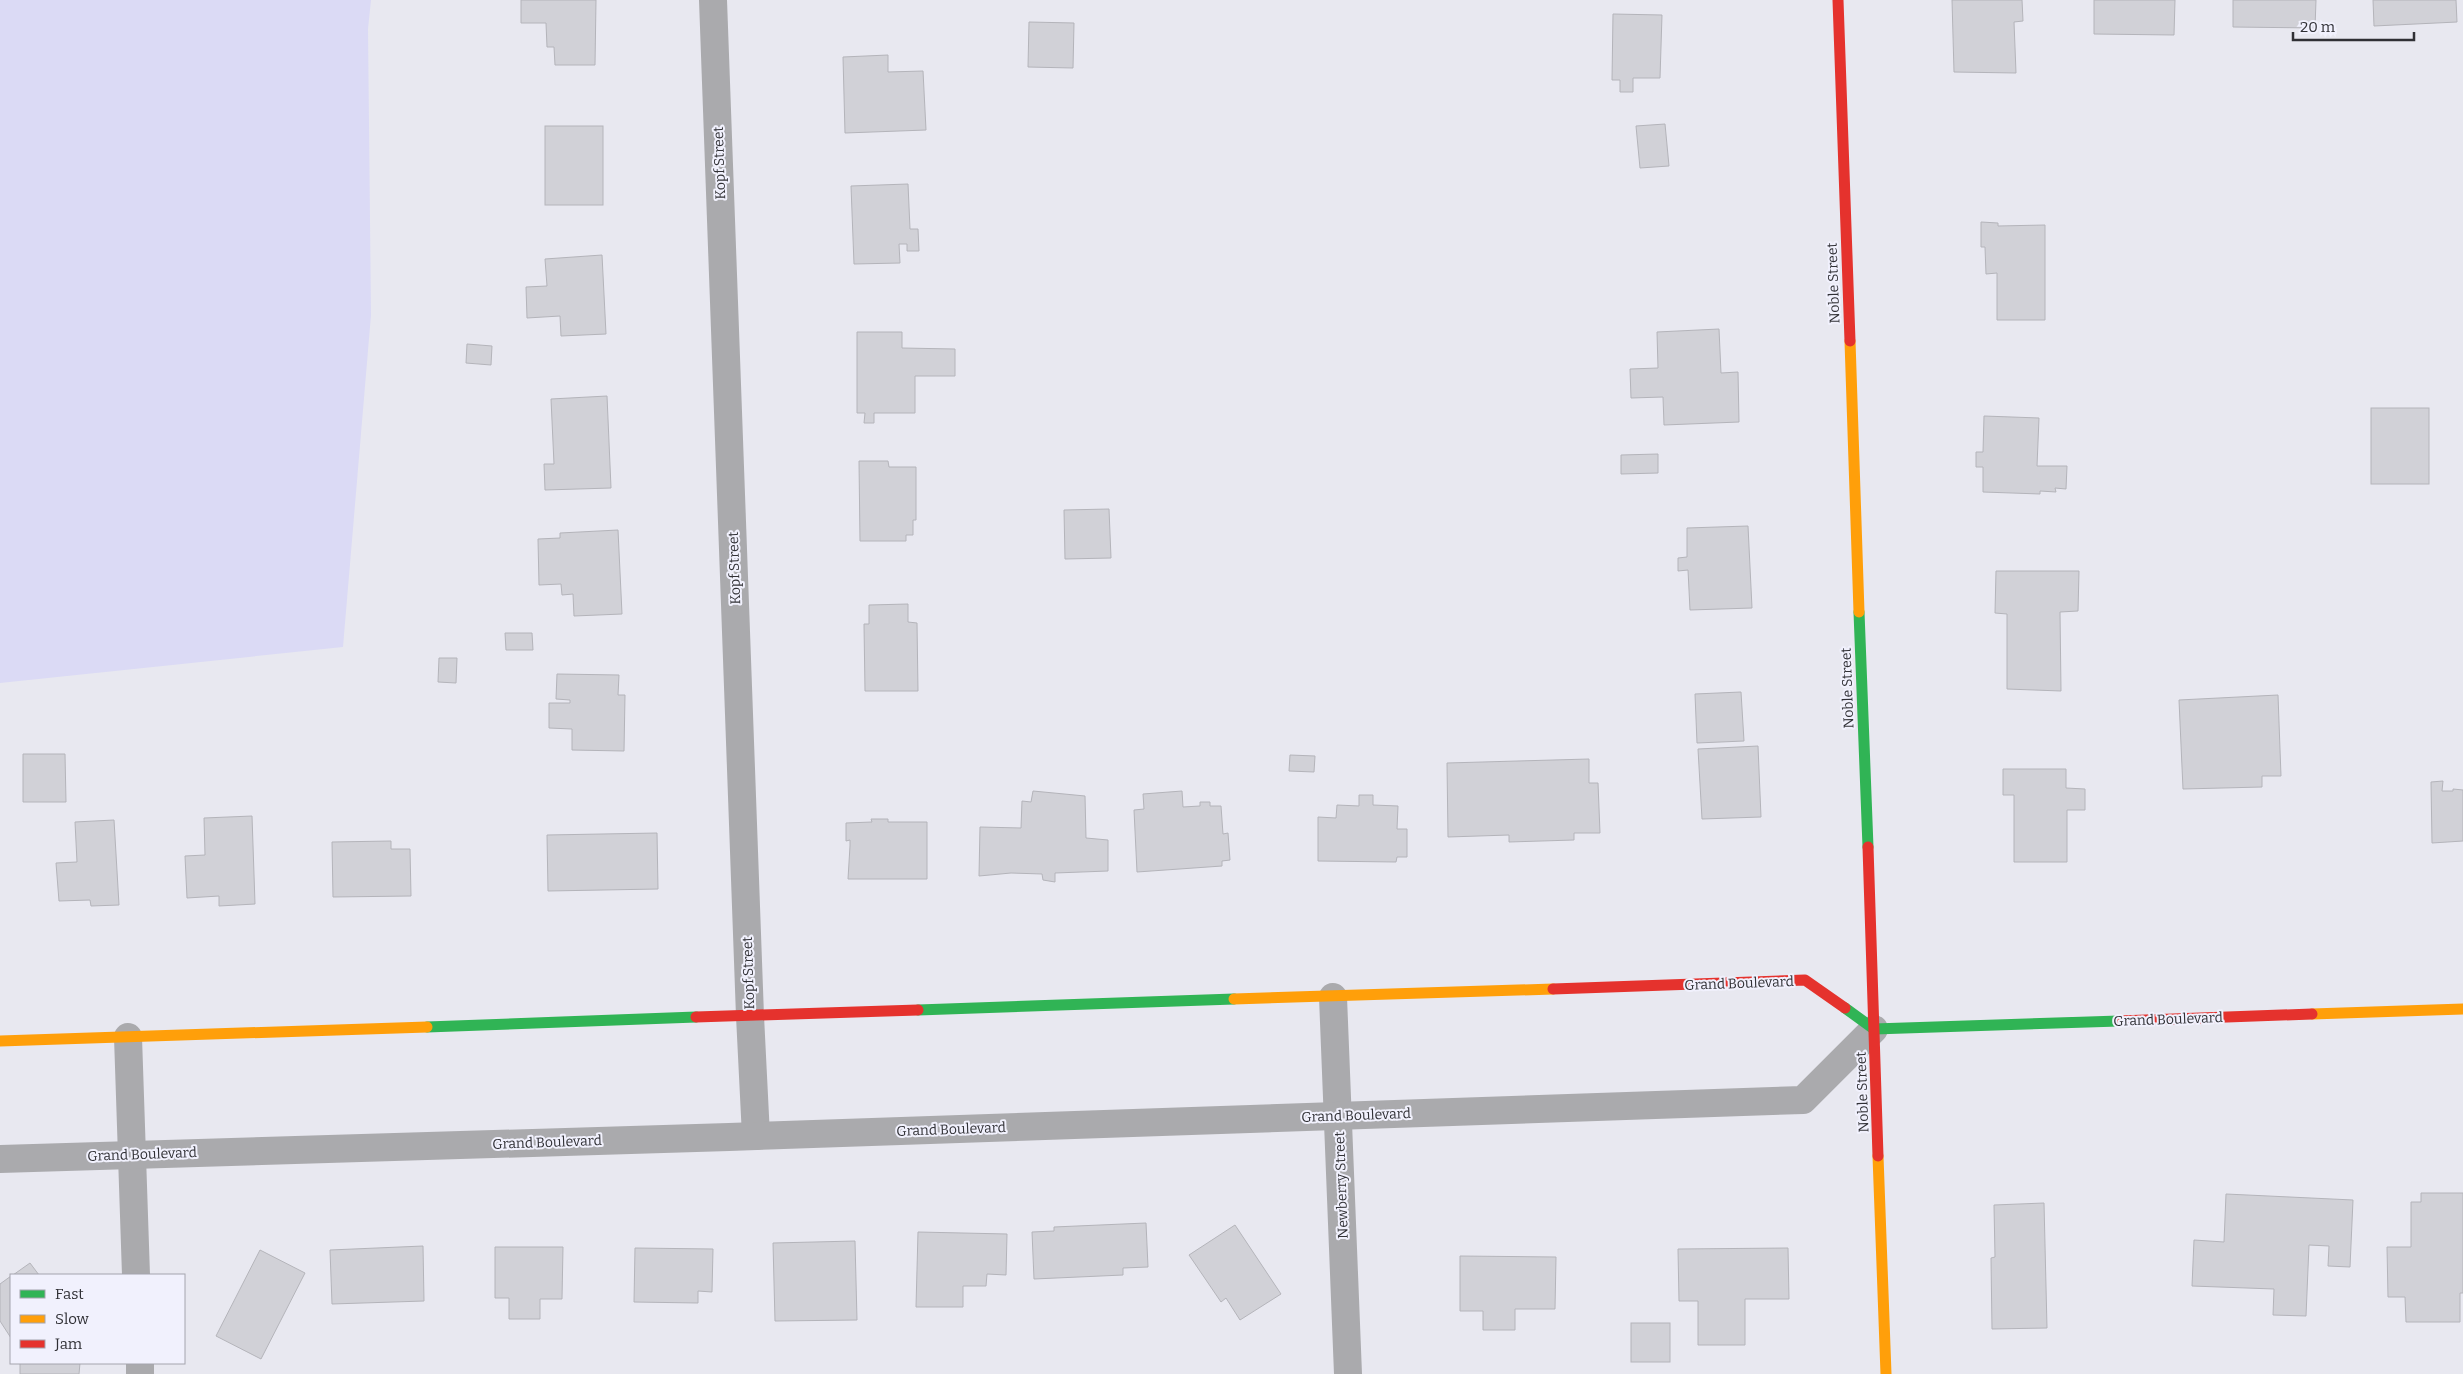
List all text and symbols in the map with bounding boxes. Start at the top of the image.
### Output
scale bar [2293,10,2414,42]
text: 20 m [2300,18,2336,36]
street label: Kopf Street [710,126,729,200]
street label: Noble Street [1824,242,1843,324]
street label: Kopf Street [725,531,744,605]
street label: Noble Street [1838,647,1857,729]
street label: Kopf Street [739,936,758,1010]
street label: Grand Boulevard [1684,973,1794,994]
street label: Grand Boulevard [2113,1009,2223,1030]
street label: Noble Street [1853,1051,1872,1133]
street label: Grand Boulevard [1301,1105,1411,1126]
street label: Grand Boulevard [896,1119,1006,1140]
street label: Newberry Street [1331,1131,1352,1239]
street label: Grand Boulevard [492,1132,602,1153]
street label: Grand Boulevard [87,1144,197,1165]
legend [10,1274,185,1364]
text: Fast [55,1285,84,1303]
text: Slow [55,1310,90,1328]
text: Jam [54,1335,83,1353]

